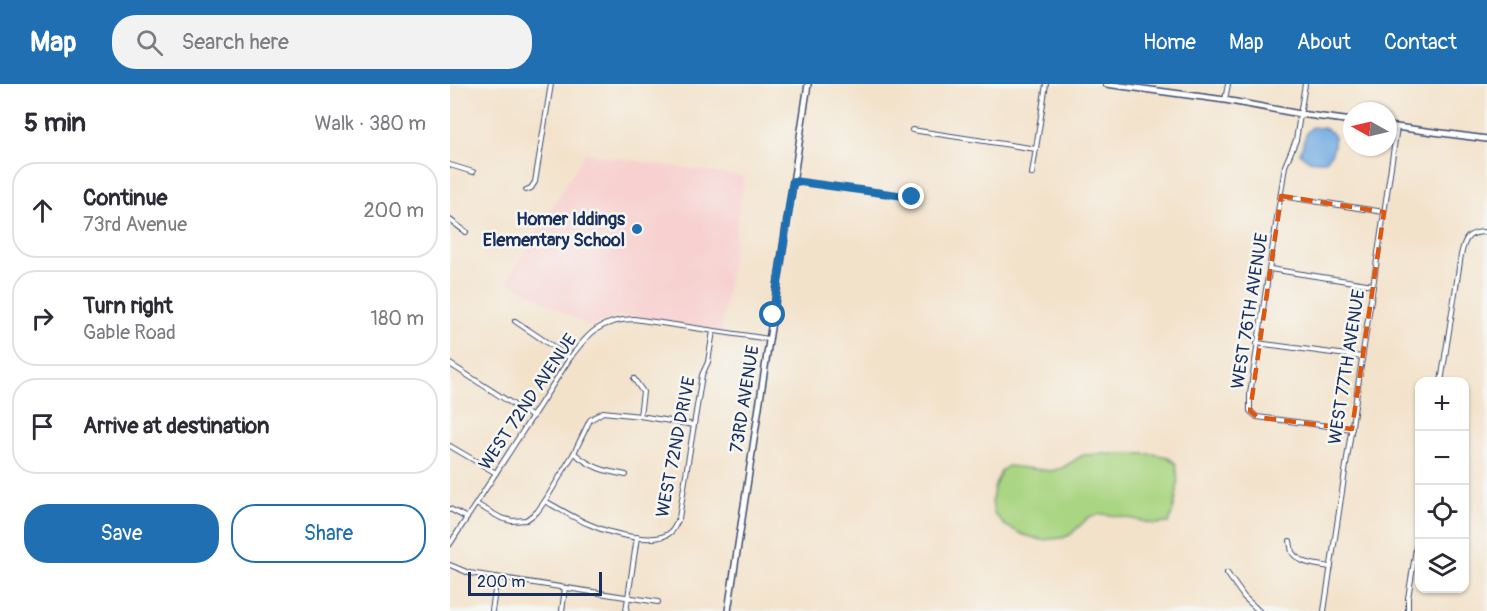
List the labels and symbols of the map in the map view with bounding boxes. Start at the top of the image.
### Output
north arrow [1343,102,1397,156]
route end [898,183,924,209]
place label: Homer Iddings Elementary School [483,208,626,252]
marker: Homer Iddings Elementary School [630,222,644,236]
street label: WEST 76TH AVENUE [1226,231,1274,391]
street label: WEST 77TH AVENUE [1323,288,1371,446]
route start [759,301,785,327]
street label: WEST 72ND AVENUE [474,330,582,474]
street label: 73RD AVENUE [725,344,765,454]
street label: WEST 72ND DRIVE [651,375,701,519]
scale bar [468,569,602,596]

